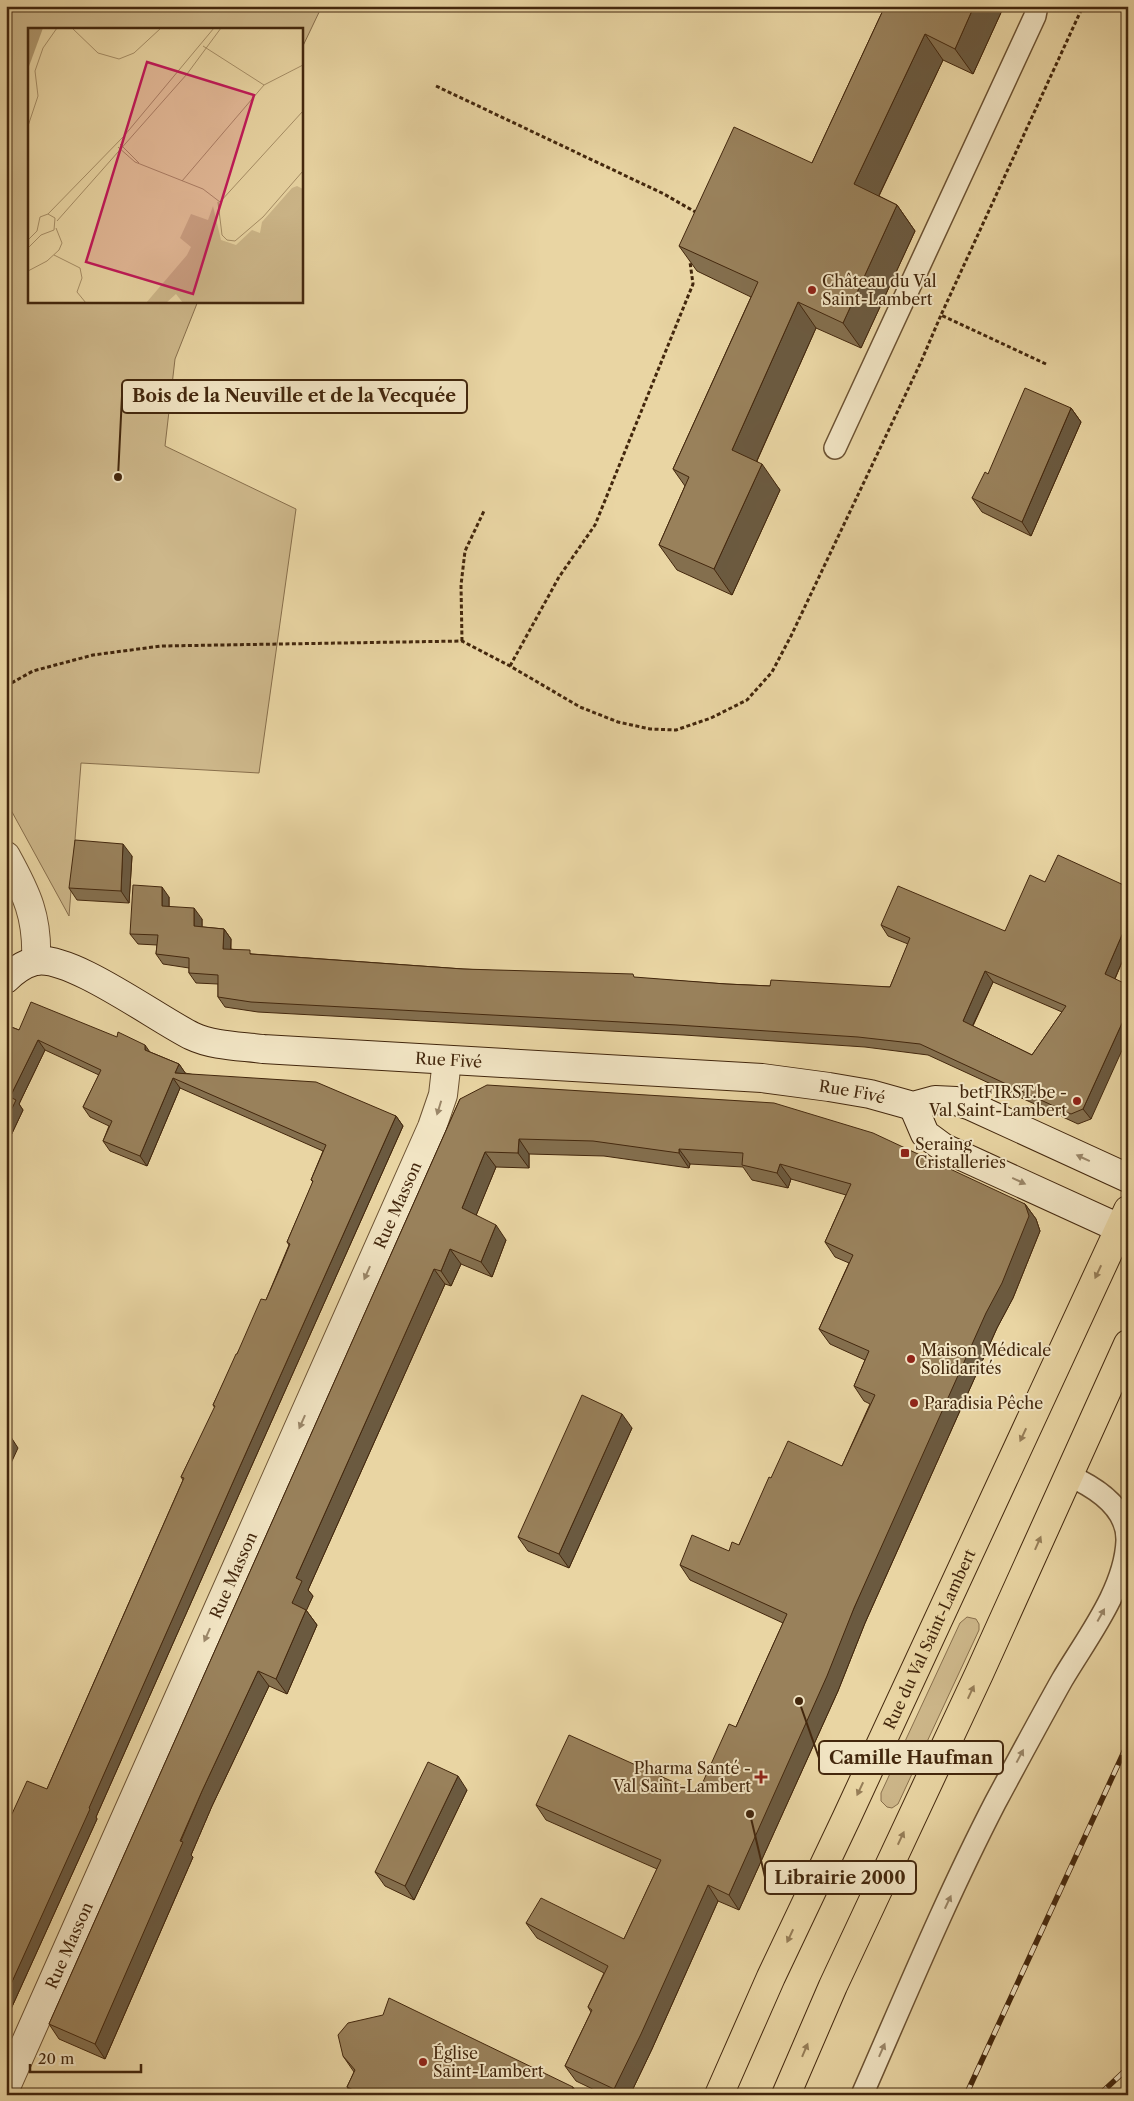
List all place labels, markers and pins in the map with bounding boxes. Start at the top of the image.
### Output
place label: Château du Val Saint-Lambert [822,271,937,309]
marker: Château du Val Saint-Lambert [806,284,818,296]
callout: Bois de la Neuville et de la Vecquée [122,380,467,413]
place label: betFIRST.be - Val Saint-Lambert [928,1082,1067,1120]
marker: betFIRST.be - Val Saint-Lambert [1071,1095,1083,1107]
place label: Seraing Cristalleries [915,1134,1006,1172]
marker: Seraing Cristalleries [899,1147,911,1159]
place label: Maison Médicale Solidarités [921,1340,1051,1378]
marker: Maison Médicale Solidarités [905,1353,917,1365]
place label: Paradisia Pêche [924,1393,1043,1413]
marker: Paradisia Pêche [908,1397,920,1409]
callout: Camille Haufman [819,1741,1003,1774]
place label: Pharma Santé - Val Saint-Lambert [612,1758,751,1796]
marker: Pharma Santé - Val Saint-Lambert [755,1771,767,1783]
callout: Librairie 2000 [765,1861,916,1894]
place label: Église Saint-Lambert [433,2043,544,2081]
marker: Église Saint-Lambert [417,2056,429,2068]

